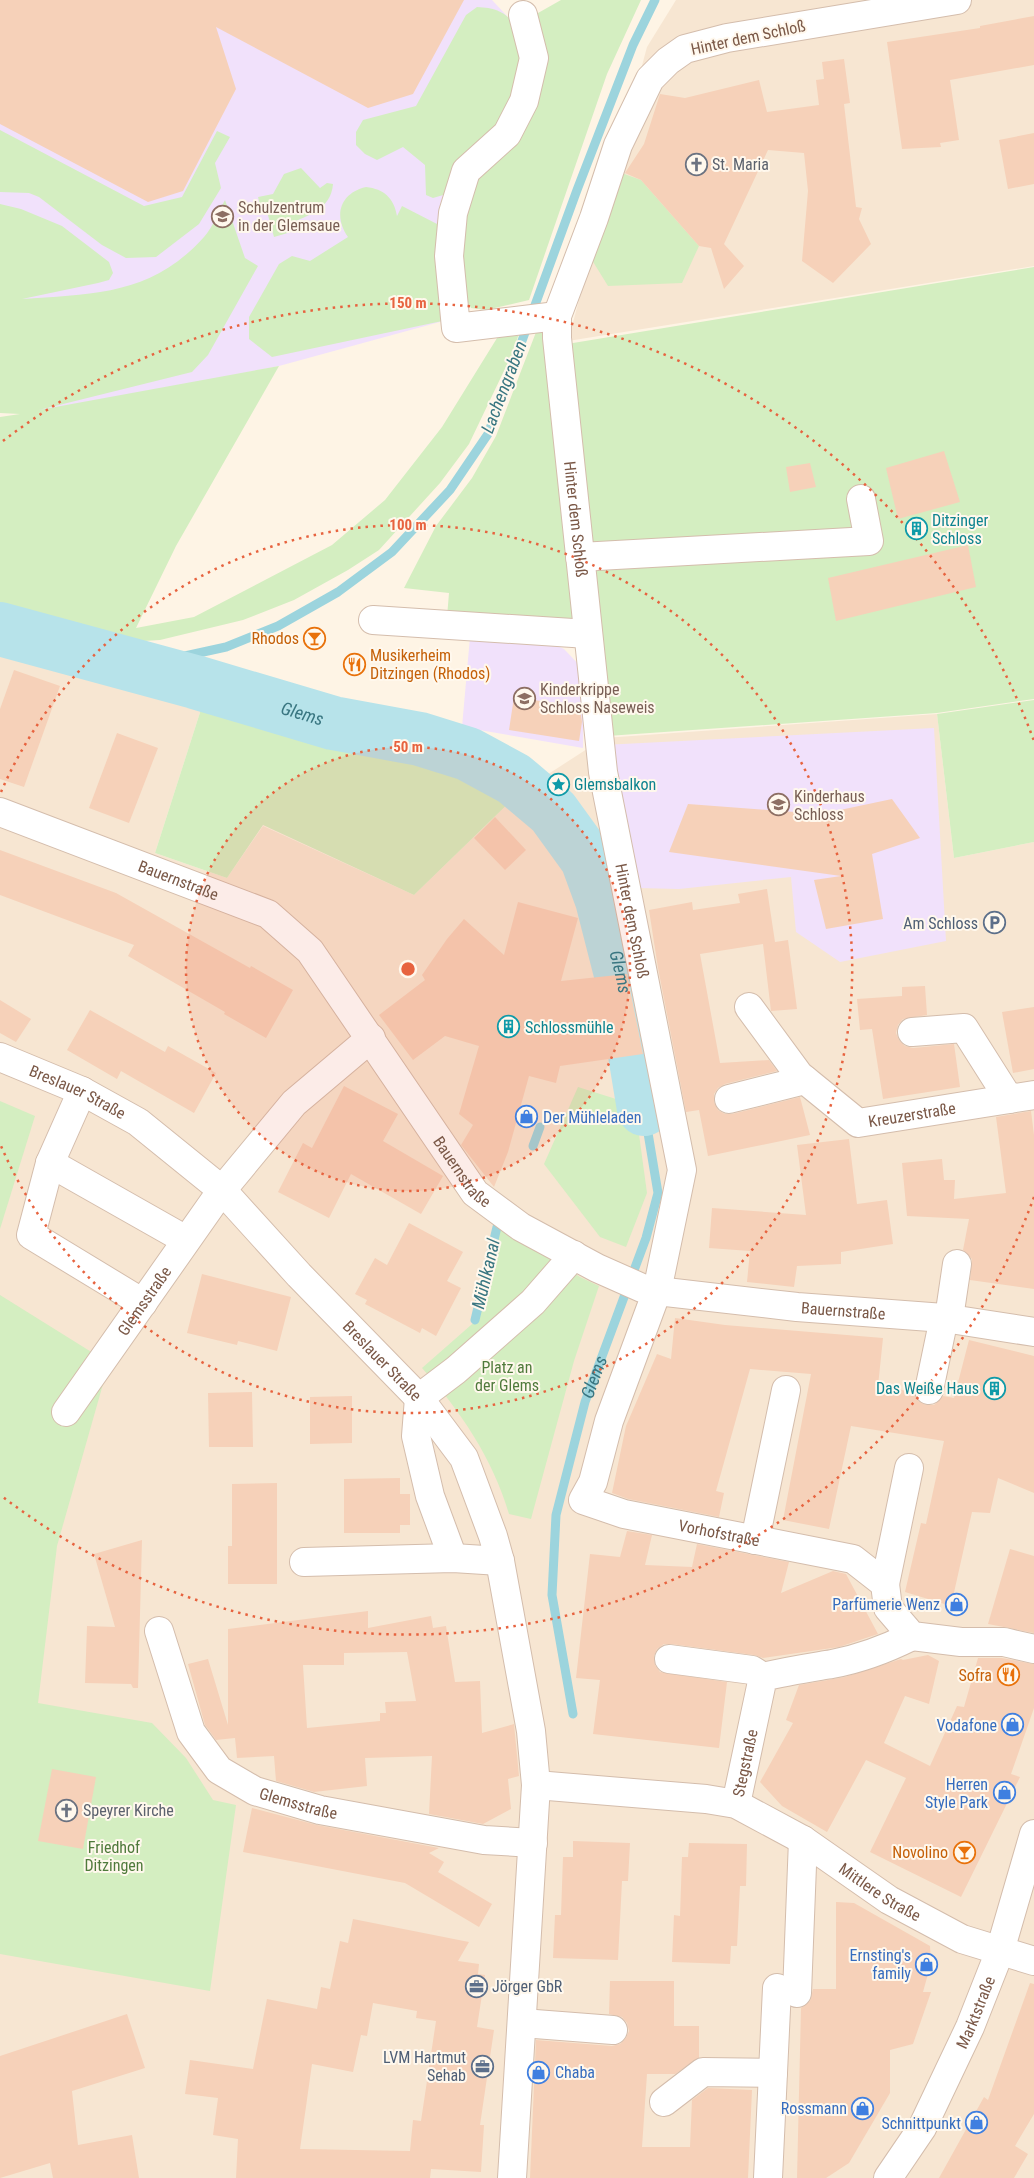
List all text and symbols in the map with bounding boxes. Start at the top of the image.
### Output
street label: Hinter dem Schloß [689,16,807,59]
church icon: St. Maria [684,152,708,176]
place label: St. Maria [712,155,769,174]
place label: Schulzentrum in der Glemsaue [238,198,340,235]
school or university icon: Schulzentrum in der Glemsaue [210,204,234,228]
text: 150 m [389,294,427,312]
water label: Lachengraben [476,338,531,436]
street label: Hinter dem Schloß [560,460,591,578]
place label: Ditzinger Schloss [932,511,988,548]
text: 100 m [389,516,427,534]
building icon: Ditzinger Schloss [904,517,928,541]
bar icon: Rhodos [303,626,327,650]
place label: Rhodos [251,629,299,648]
place label: Musikerheim Ditzingen (Rhodos) [370,646,490,683]
restaurant icon: Musikerheim Ditzingen (Rhodos) [342,652,366,676]
place label: Kinderkrippe Schloss Naseweis [540,680,655,717]
school or university icon: Kinderkrippe Schloss Naseweis [512,686,536,710]
water label: Glems [279,697,326,730]
text: 50 m [393,738,423,756]
place icon: Glemsbalkon [546,772,570,796]
place label: Glemsbalkon [574,775,656,794]
place label: Kinderhaus Schloss [794,787,865,824]
school or university icon: Kinderhaus Schloss [766,793,790,817]
street label: Bauernstraße [136,857,221,904]
street label: Hinter dem Schloß [611,862,653,980]
parking icon: Am Schloss [982,911,1006,935]
place label: Am Schloss [903,914,978,933]
water label: Glems [605,948,636,995]
centre of rings [399,960,417,978]
building icon: Schlossmühle [497,1015,521,1039]
place label: Schlossmühle [525,1018,613,1037]
street label: Breslauer Straße [26,1061,129,1123]
street label: Kreuzerstraße [867,1099,957,1131]
shop icon: Der Mühleladen [515,1105,539,1129]
place label: Der Mühleladen [543,1108,641,1127]
street label: Bauernstraße [429,1133,494,1211]
water label: Mühlkanal [467,1236,504,1311]
street label: Glemsstraße [114,1263,175,1339]
street label: Bauernstraße [800,1298,886,1324]
street label: Breslauer Straße [339,1317,425,1405]
water label: Glems [576,1353,611,1401]
park label: Platz an der Glems [475,1358,539,1395]
building icon: Das Weiße Haus [983,1376,1007,1400]
place label: Das Weiße Haus [876,1379,979,1398]
street label: Vorhofstraße [677,1516,761,1550]
shop icon: Parfümerie Wenz [944,1592,968,1616]
place label: Parfümerie Wenz [832,1595,940,1614]
restaurant icon: Sofra [996,1663,1020,1687]
place label: Sofra [958,1666,992,1685]
shop icon: Vodafone [1001,1713,1025,1737]
place label: Vodafone [936,1716,997,1735]
street label: Stegstraße [729,1728,762,1799]
place label: Herren Style Park [925,1775,989,1812]
shop icon: Herren Style Park [992,1781,1016,1805]
street label: Glemsstraße [257,1784,339,1823]
church icon: Speyrer Kirche [55,1798,79,1822]
place label: Speyrer Kirche [83,1801,174,1820]
park label: Friedhof Ditzingen [84,1838,144,1875]
bar icon: Novolino [952,1840,976,1864]
place label: Novolino [892,1843,948,1862]
street label: Mittlere Straße [835,1859,924,1925]
place label: Ernsting's family [850,1946,911,1983]
shop icon: Ernsting's family [915,1952,939,1976]
street label: Marktstraße [952,1973,999,2052]
office icon: Jörger GbR [464,1974,488,1998]
place label: Jörger GbR [492,1977,563,1996]
place label: LVM Hartmut Sehab [383,2048,466,2085]
office icon: LVM Hartmut Sehab [470,2054,494,2078]
shop icon: Chaba [527,2060,551,2084]
place label: Chaba [555,2063,595,2082]
shop icon: Rossmann [851,2096,875,2120]
place label: Rossmann [781,2099,847,2118]
shop icon: Schnittpunkt [965,2111,989,2135]
place label: Schnittpunkt [881,2114,961,2133]

